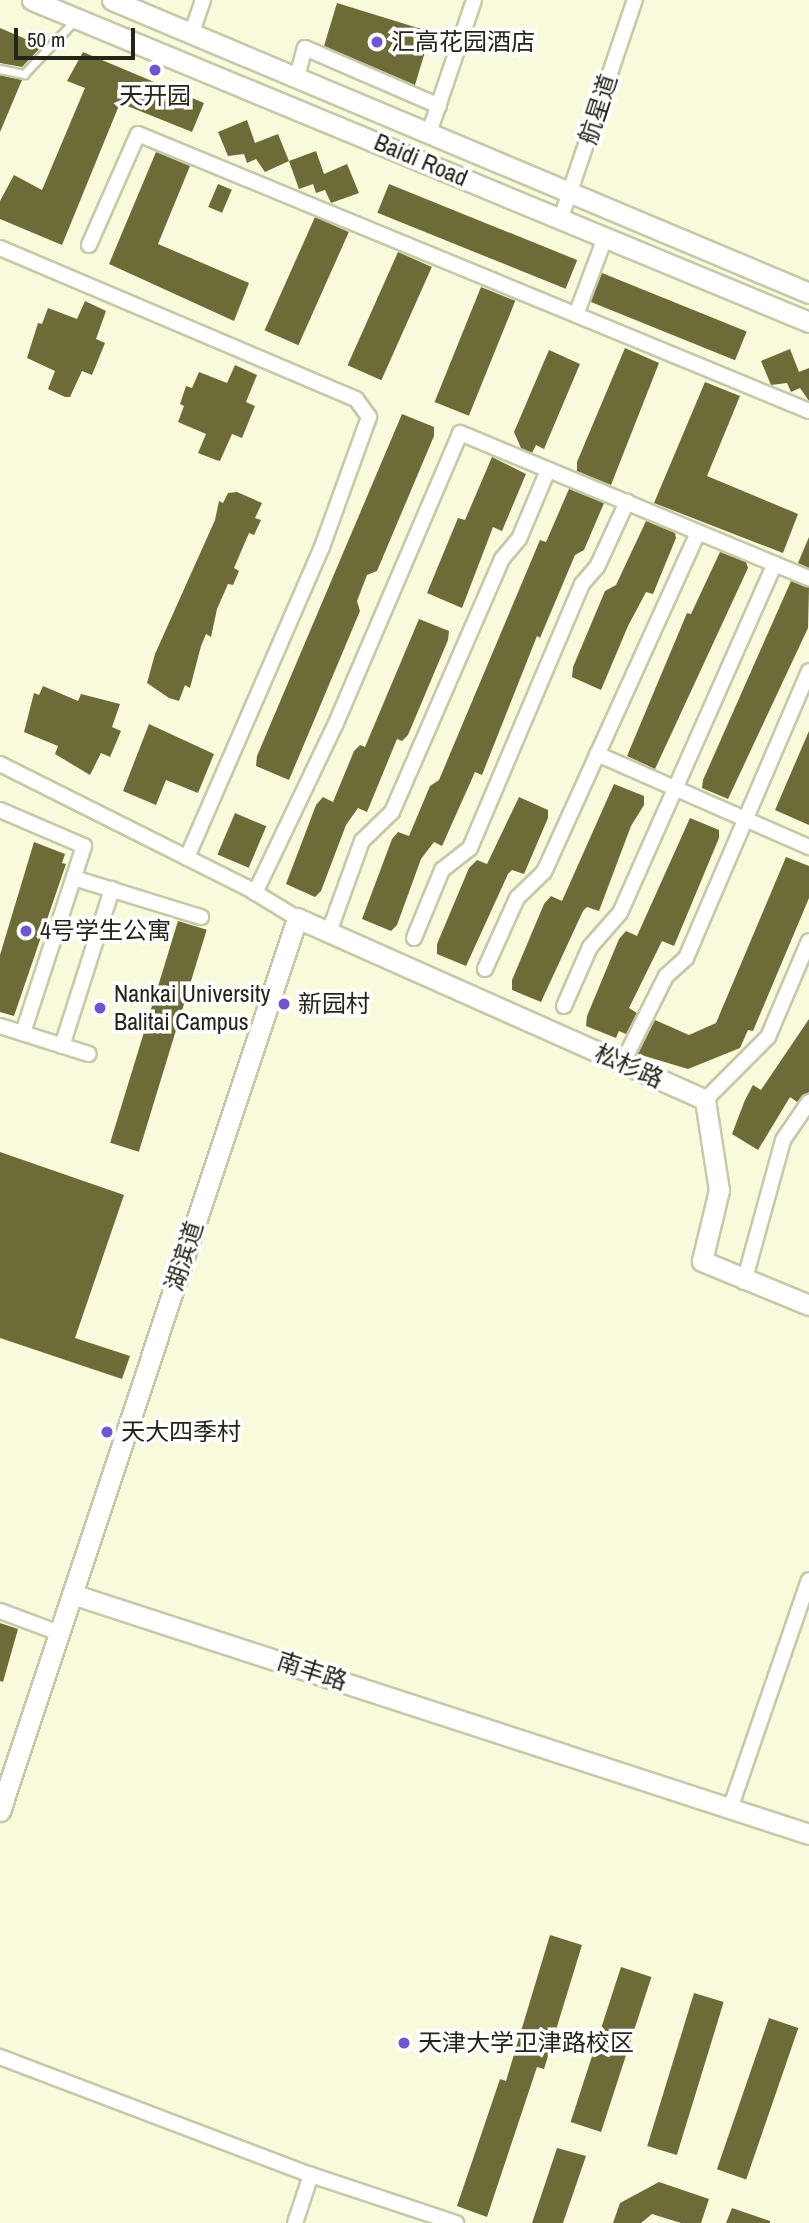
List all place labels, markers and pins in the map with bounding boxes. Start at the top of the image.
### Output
place label: 汇高花园酒店 [391,28,535,56]
marker: 汇高花园酒店 [369,34,385,50]
marker: 天开园 [147,62,163,78]
place label: 天开园 [119,82,191,110]
place label: 4号学生公寓 [40,917,171,945]
marker: 4号学生公寓 [18,923,34,939]
place label: Nankai University Balitai Campus [114,980,270,1036]
place label: 新园村 [298,990,370,1018]
marker: 新园村 [276,996,292,1012]
marker: Nankai University Balitai Campus [92,1000,108,1016]
place label: 天大四季村 [121,1418,241,1446]
marker: 天大四季村 [99,1424,115,1440]
place label: 天津大学卫津路校区 [418,2029,634,2057]
marker: 天津大学卫津路校区 [396,2035,412,2051]

